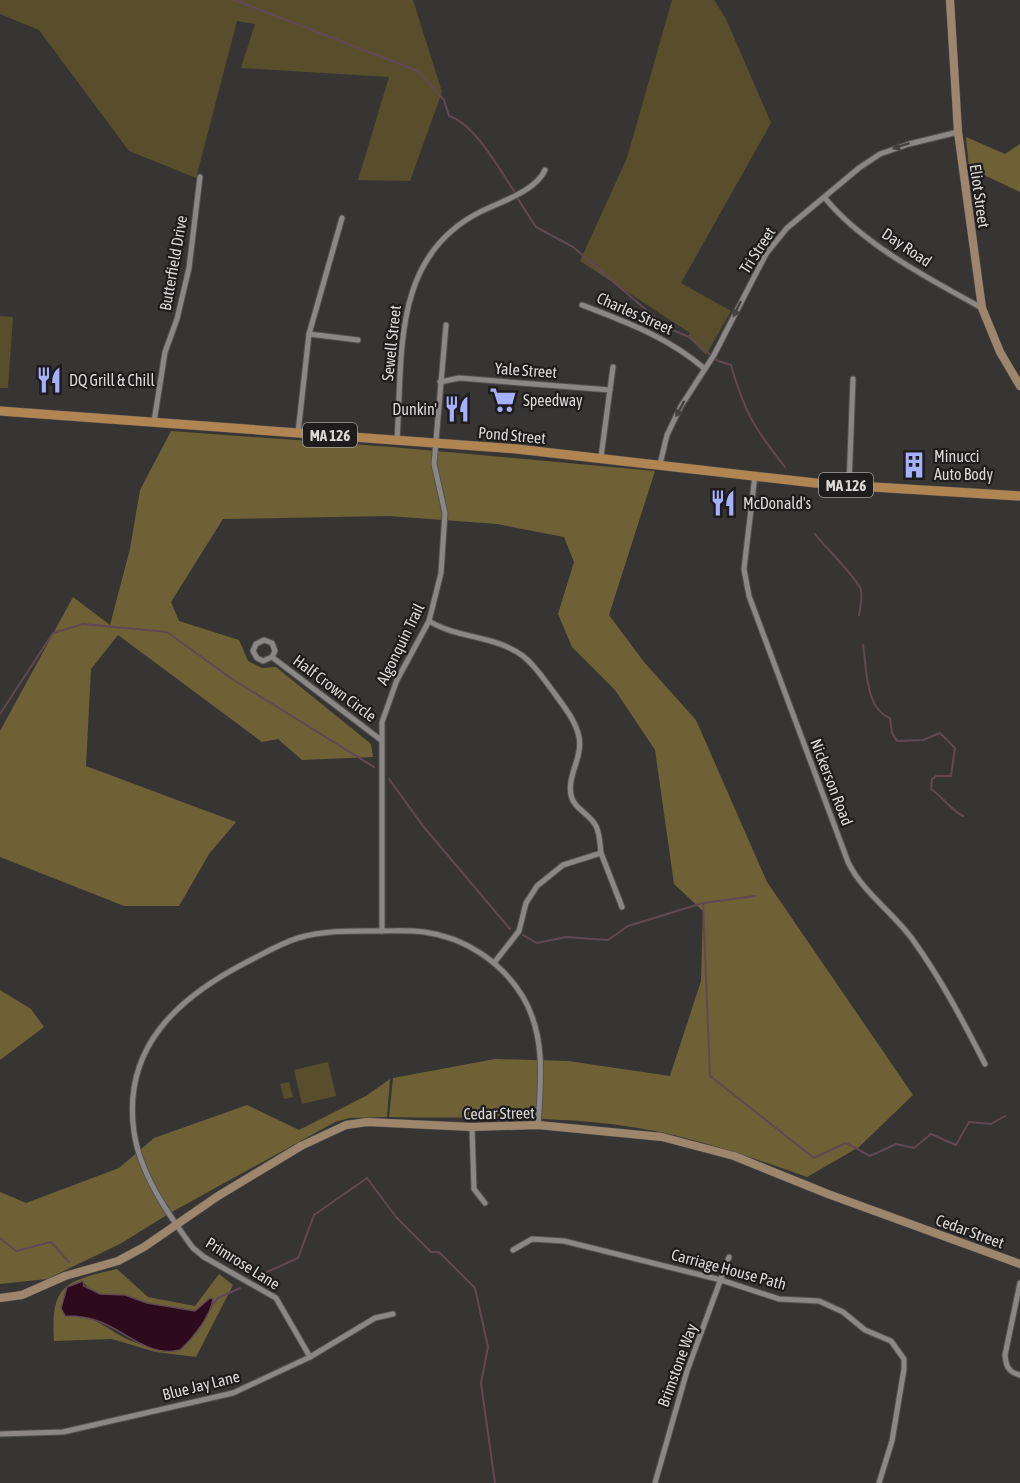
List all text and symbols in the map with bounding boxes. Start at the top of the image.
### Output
one-way arrow [892,142,910,152]
street label: Eliot Street [967,163,993,229]
street label: Butterfield Drive [156,214,190,312]
street label: Tri Street [735,223,779,277]
street label: Day Road [878,224,935,271]
street label: Charles Street [594,288,676,338]
one-way arrow [733,301,742,318]
street label: Sewell Street [378,304,404,382]
street label: Yale Street [494,359,558,381]
restaurant icon: DQ Grill & Chill [34,365,64,395]
place label: DQ Grill & Chill [69,371,155,389]
supermarket icon: Speedway [488,385,518,415]
place label: Speedway [523,391,583,410]
restaurant icon: Dunkin' [442,394,472,424]
place label: Dunkin' [392,400,437,418]
one-way arrow [675,401,685,418]
road number: MA 126 [303,423,357,447]
street label: Pond Street [477,423,547,447]
place label: Minucci Auto Body [934,447,993,484]
building icon: Minucci Auto Body [899,450,929,480]
road number: MA 126 [819,473,873,497]
restaurant icon: McDonald's [708,488,738,518]
place label: McDonald's [743,494,812,512]
street label: Algonquin Trail [373,600,429,688]
street label: Half Crown Circle [290,651,380,725]
street label: Nickerson Road [807,736,857,828]
street label: Cedar Street [463,1103,535,1123]
street label: Cedar Street [933,1210,1007,1252]
street label: Primrose Lane [203,1233,283,1293]
street label: Carriage House Path [669,1245,788,1294]
street label: Brimstone Way [654,1320,701,1410]
street label: Blue Jay Lane [160,1367,242,1404]

